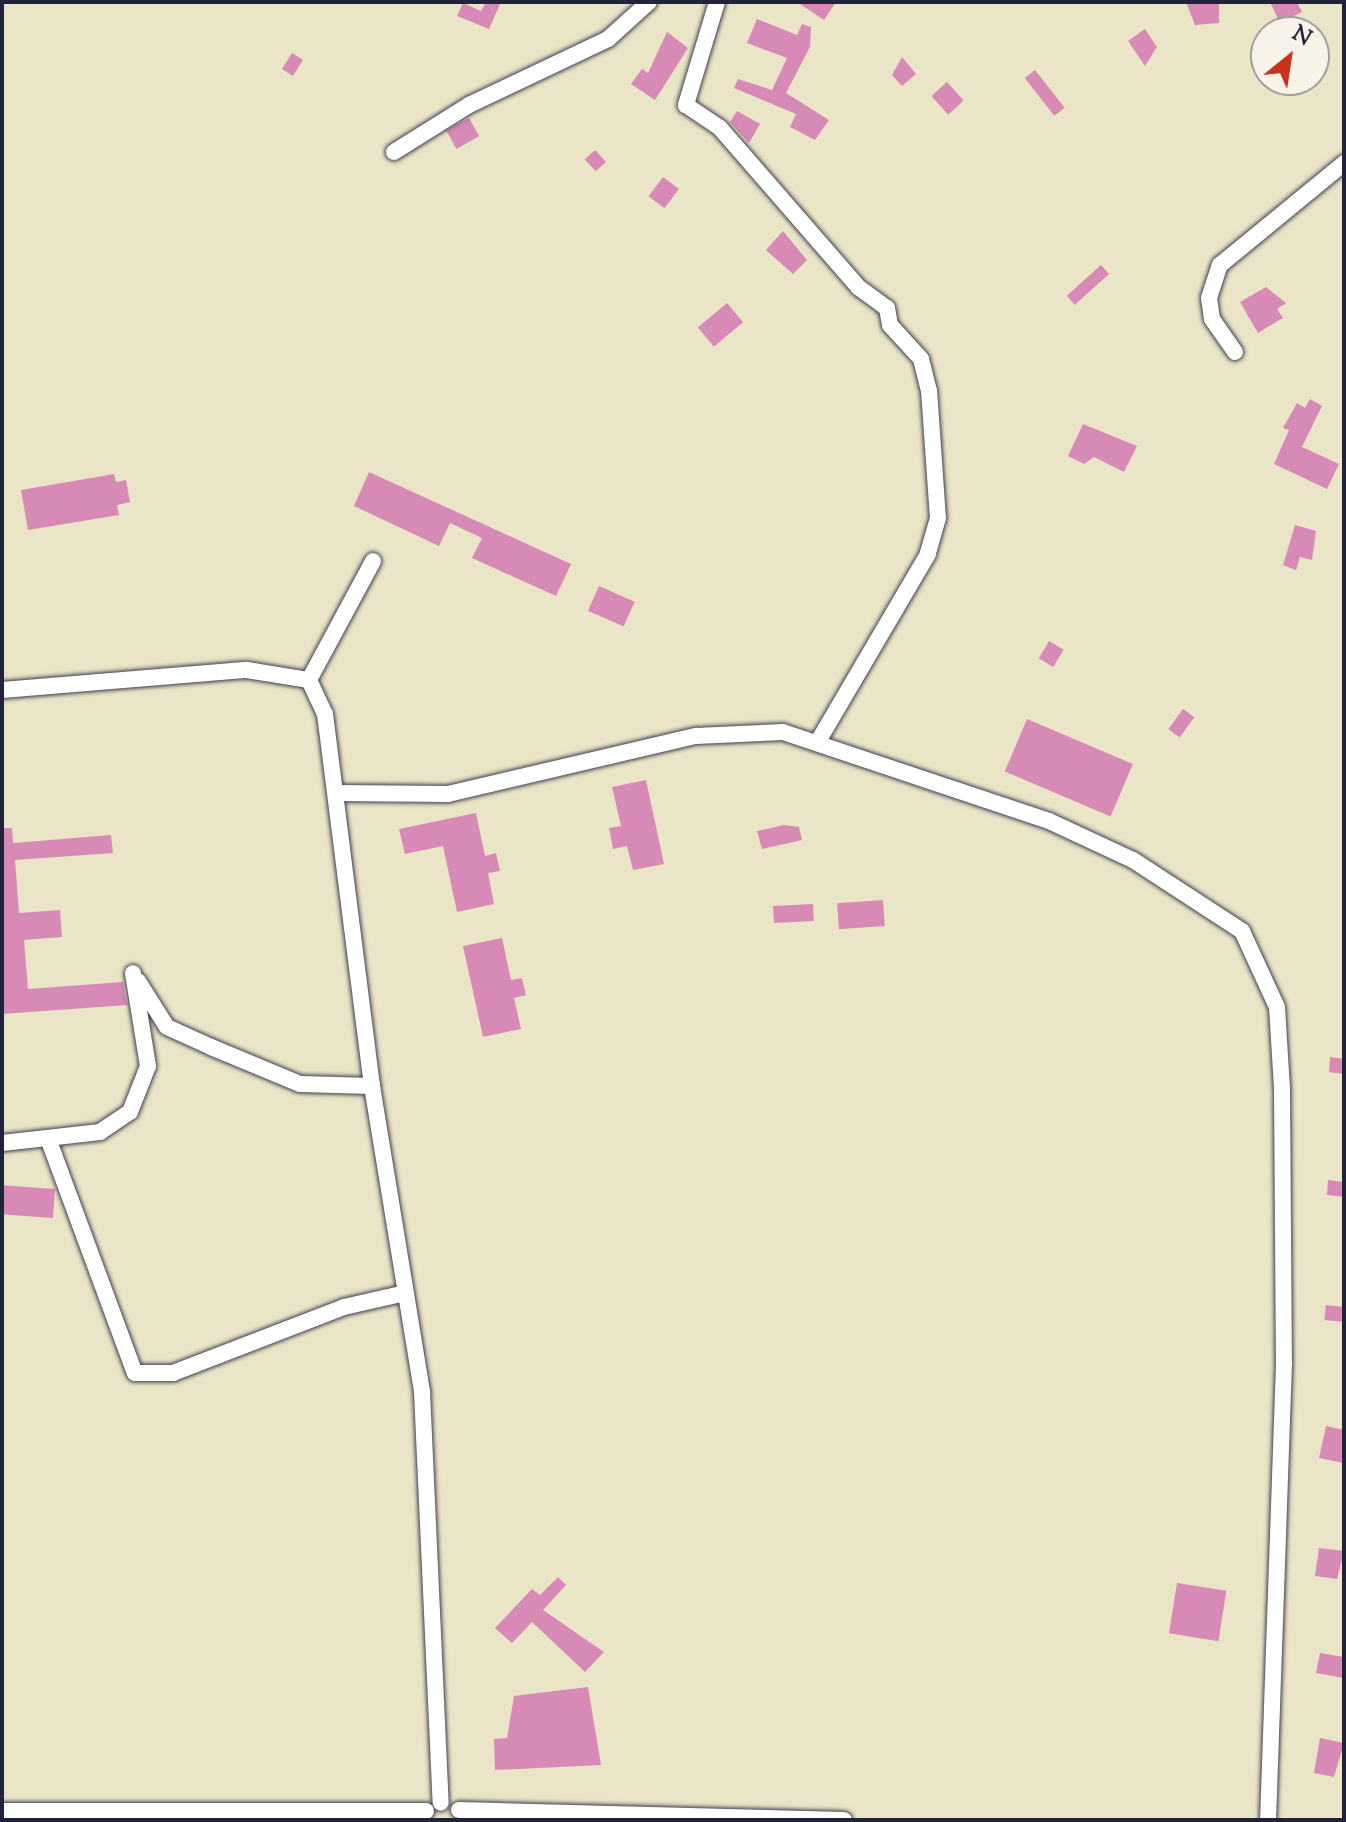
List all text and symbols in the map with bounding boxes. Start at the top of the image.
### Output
north arrow [1250,16,1330,96]
text: N [1285,19,1317,55]

